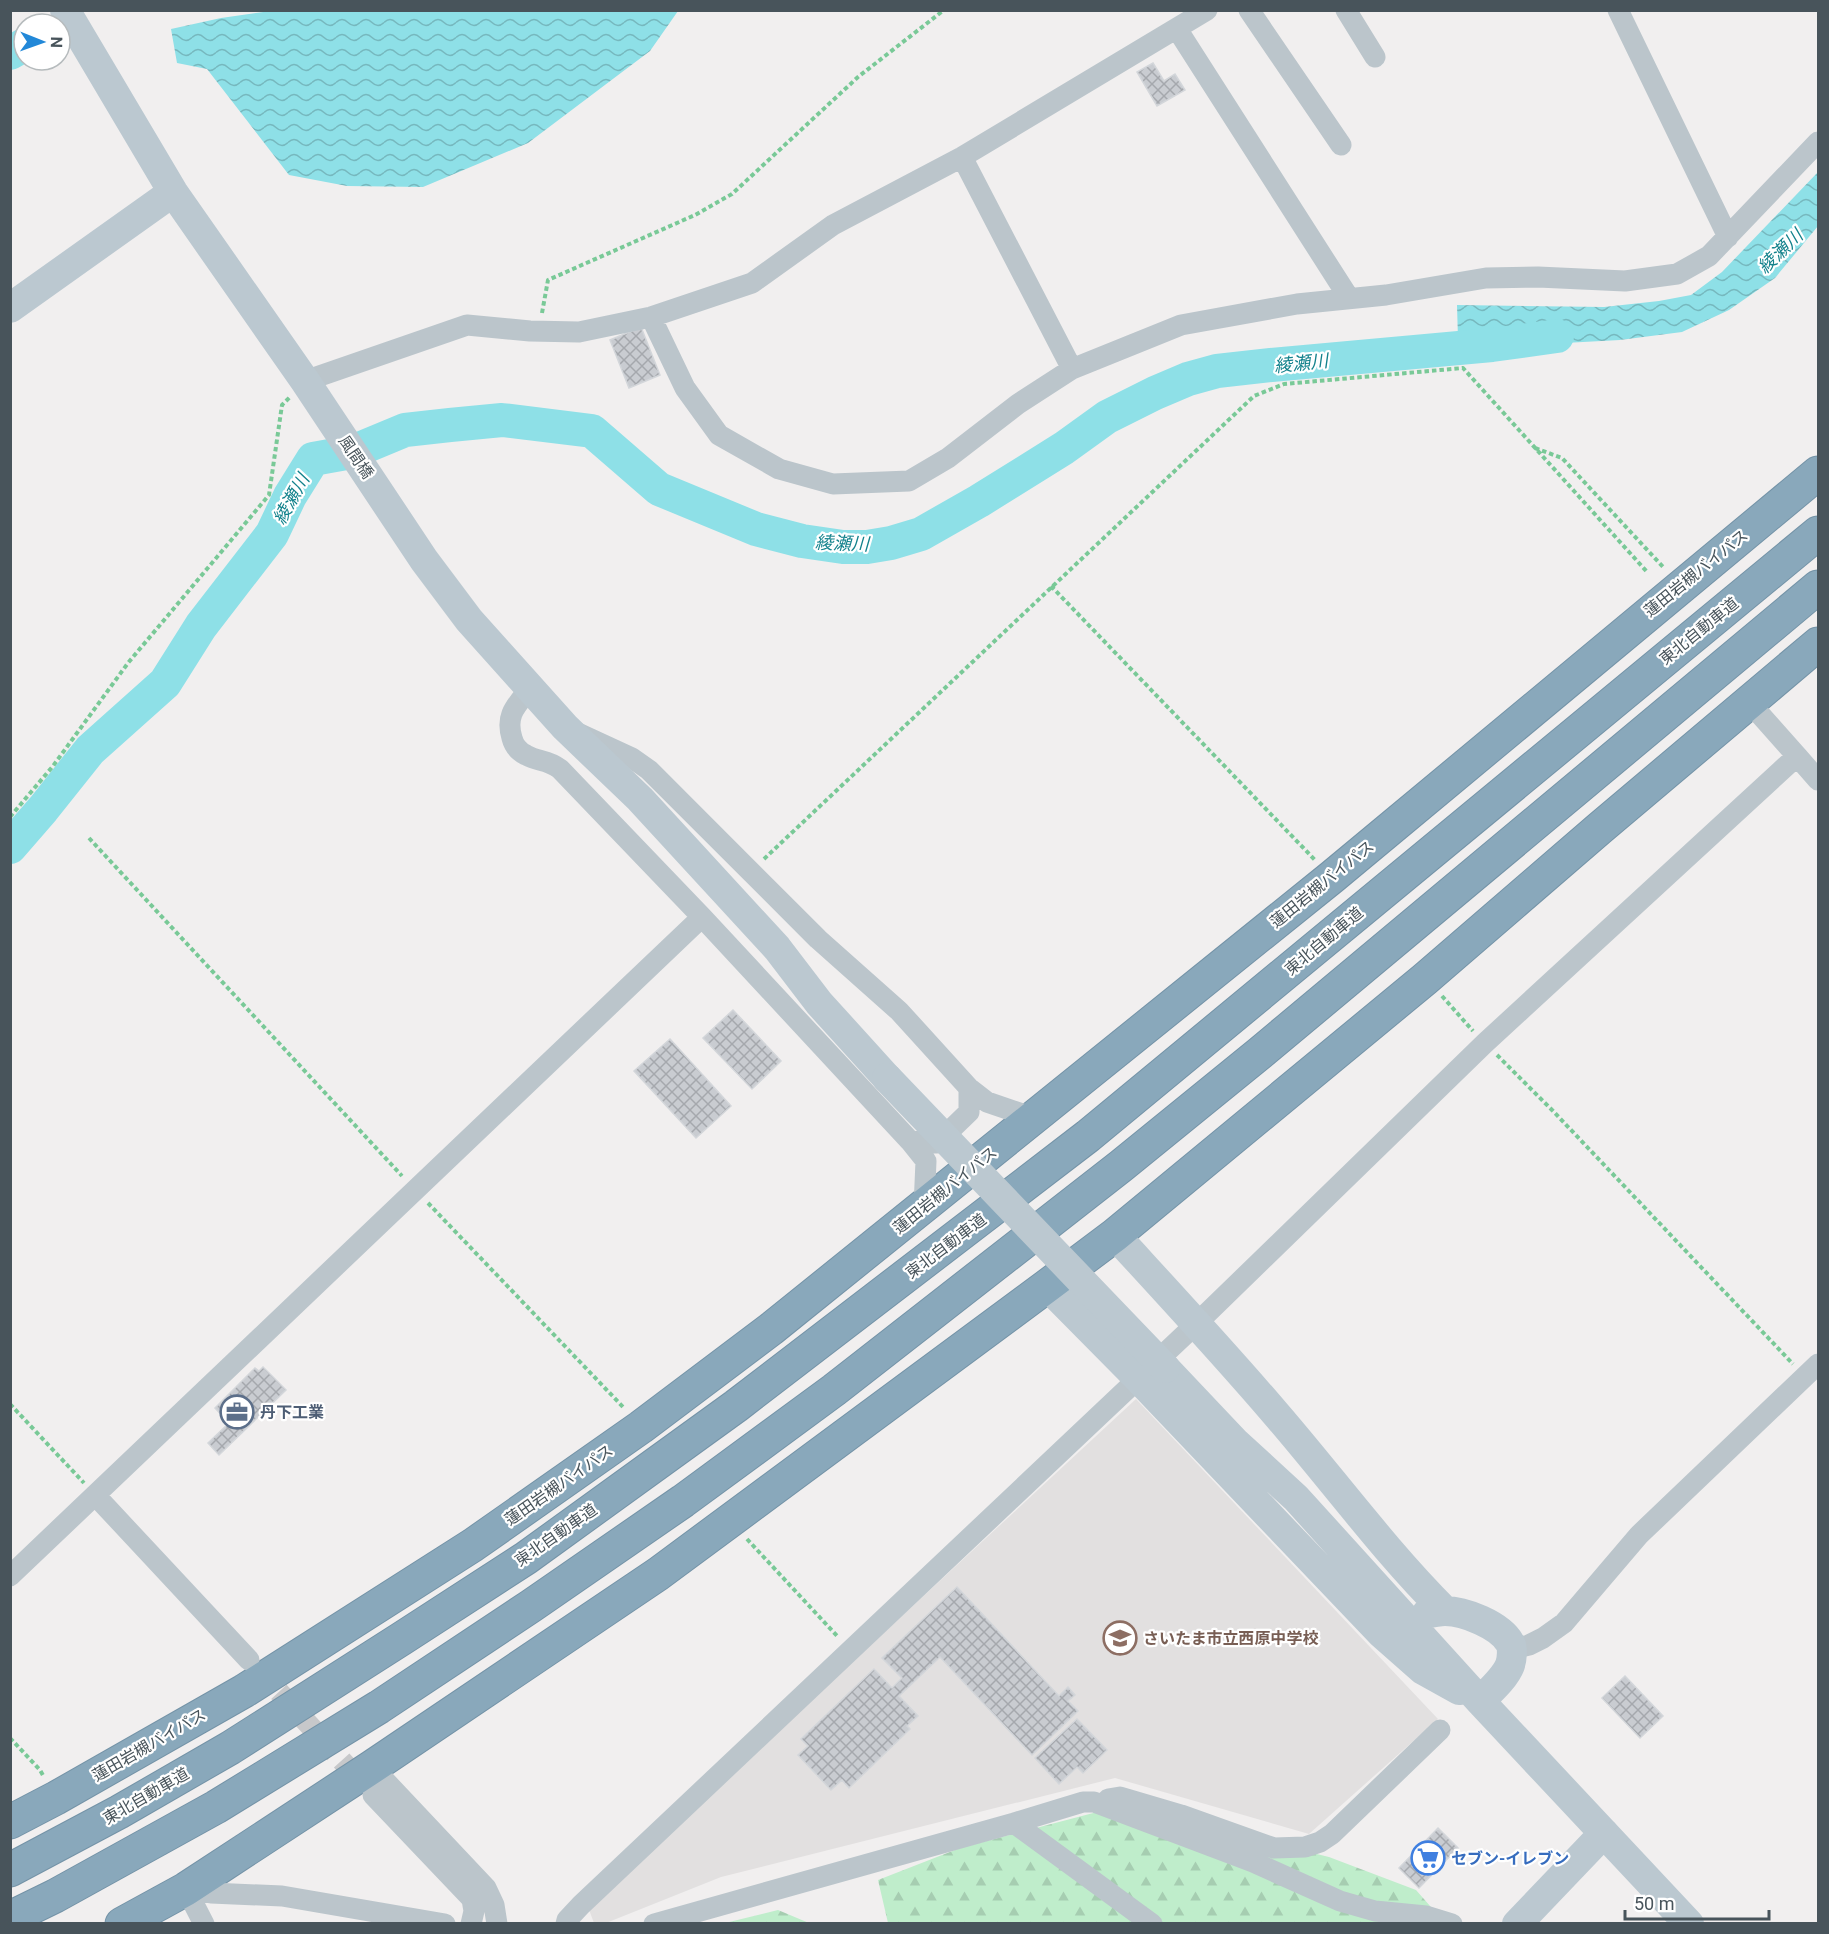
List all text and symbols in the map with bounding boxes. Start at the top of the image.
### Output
north arrow [12,12,72,72]
text: N [47,36,66,48]
water label: 綾瀬川 [1753,223,1808,277]
water label: 綾瀬川 [1273,350,1331,376]
street label: 風間橋 [335,432,377,482]
water label: 綾瀬川 [269,469,314,528]
street label: 蓮田岩槻バイパス [1640,525,1752,621]
water label: 綾瀬川 [815,532,871,555]
street label: 東北自動車道 [1656,593,1742,669]
street label: 蓮田岩槻バイパス [1266,836,1378,932]
street label: 東北自動車道 [1281,903,1367,979]
street label: 蓮田岩槻バイパス [889,1142,1001,1238]
street label: 東北自動車道 [902,1210,990,1282]
office icon: 丹下工業 [219,1394,255,1430]
place label: 丹下工業 [260,1403,324,1422]
street label: 蓮田岩槻バイパス [501,1441,617,1529]
street label: 東北自動車道 [511,1500,601,1570]
school or university icon: さいたま市立西原中学校 [1102,1620,1138,1656]
place label: さいたま市立西原中学校 [1143,1629,1319,1648]
street label: 蓮田岩槻バイパス [89,1705,209,1785]
street label: 東北自動車道 [100,1764,192,1828]
supermarket icon: セブン-イレブン [1410,1840,1446,1876]
place label: セブン-イレブン [1451,1849,1569,1868]
scale bar [1625,1883,1769,1921]
text: 50 m [1634,1893,1674,1914]

